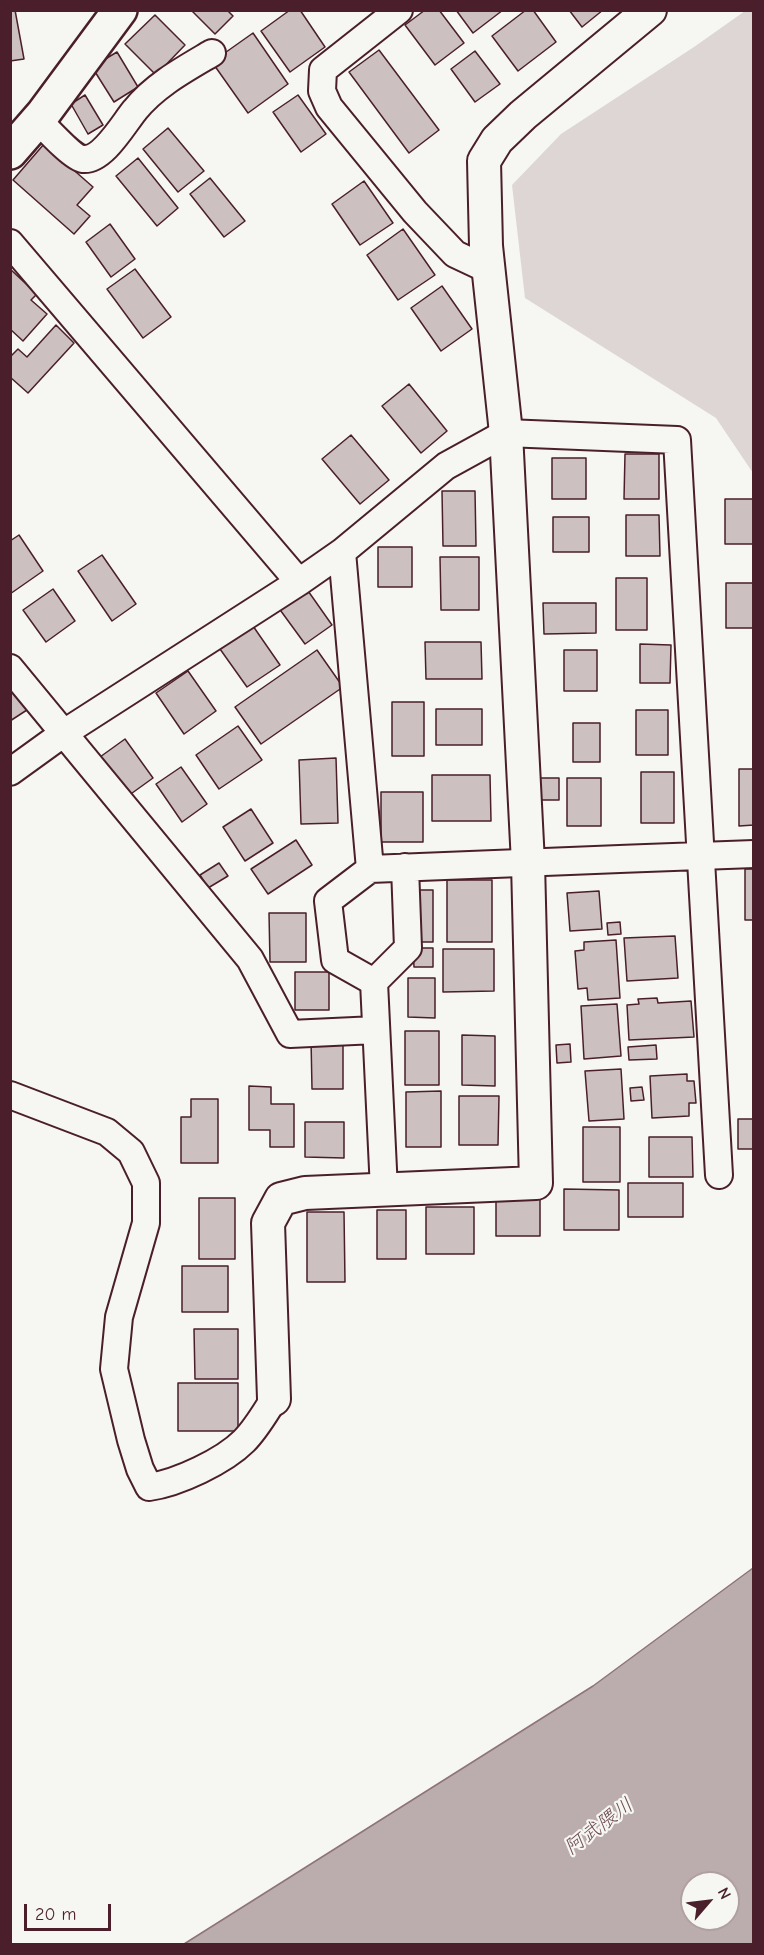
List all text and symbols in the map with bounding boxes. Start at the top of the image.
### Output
water label: 阿武隈川 [560,1793,638,1861]
north arrow [680,1871,740,1931]
text: N [714,1885,735,1902]
scale bar [27,1892,114,1930]
text: 20 m [35,1904,76,1925]

